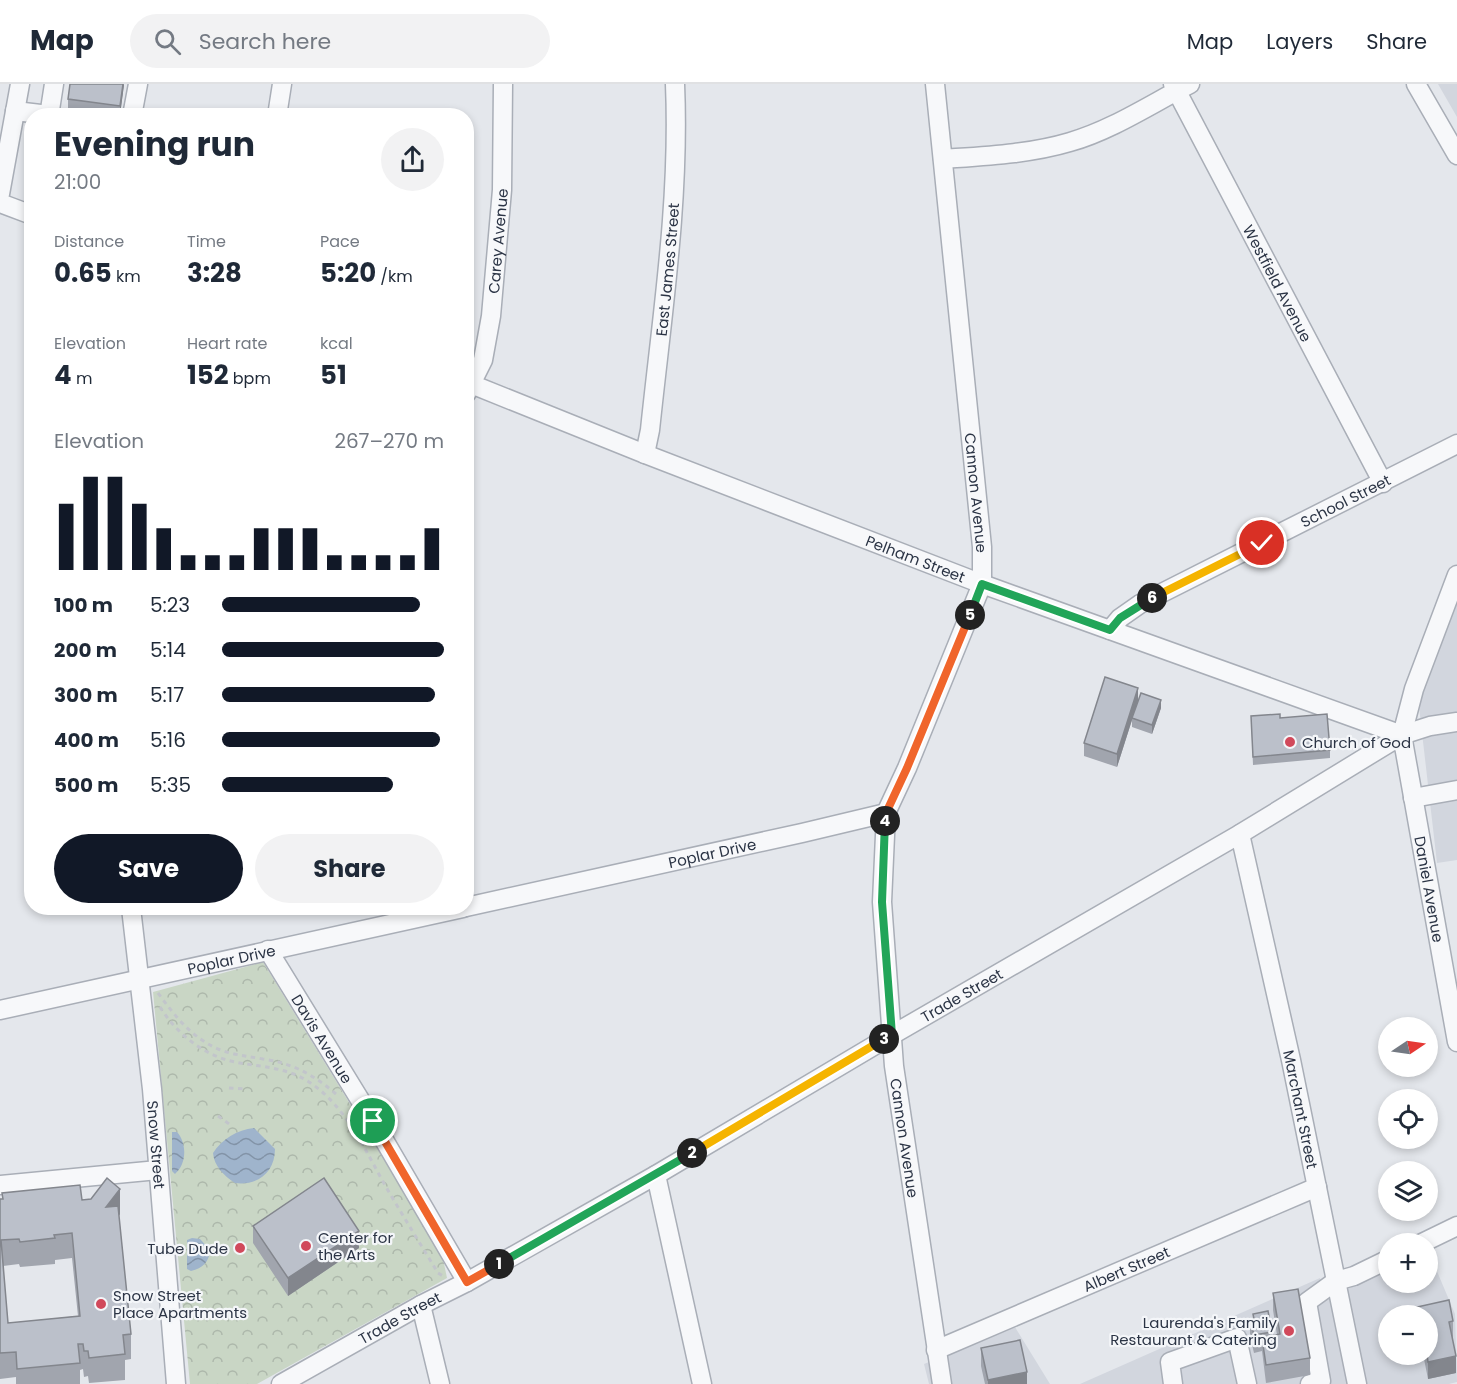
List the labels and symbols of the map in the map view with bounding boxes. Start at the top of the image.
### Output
street label: Carey Avenue [482,188,513,294]
street label: East James Street [650,202,684,337]
street label: Westfield Avenue [1238,221,1317,345]
street label: Cannon Avenue [960,432,993,553]
street label: School Street [1297,469,1394,532]
pin [1236,517,1287,568]
street label: Pelham Street [863,530,968,587]
pin: 6 [1137,583,1167,613]
pin: 5 [955,600,985,630]
place label: Church of God [1302,732,1411,753]
marker: Church of God [1283,735,1297,749]
pin: 4 [870,806,900,836]
street label: Poplar Drive [666,833,758,873]
street label: Daniel Avenue [1410,834,1449,944]
street label: Poplar Drive [185,939,277,979]
street label: Trade Street [917,963,1006,1027]
street label: Davis Avenue [287,990,358,1087]
north arrow [1378,1017,1438,1077]
pin: 3 [869,1024,899,1054]
street label: Marchant Street [1279,1048,1323,1170]
street label: Cannon Avenue [885,1077,924,1199]
pin [347,1095,398,1146]
street label: Snow Street [142,1100,171,1189]
pin: 2 [677,1138,707,1168]
place label: Center for the Arts [318,1227,393,1265]
place label: Tube Dude [147,1238,228,1259]
marker: Center for the Arts [299,1239,313,1253]
marker: Tube Dude [233,1241,247,1255]
street label: Albert Street [1080,1241,1173,1296]
pin: 1 [484,1249,514,1279]
place label: Snow Street Place Apartments [113,1285,247,1323]
street label: Trade Street [355,1286,444,1349]
marker: Snow Street Place Apartments [94,1297,108,1311]
place label: Laurenda's Family Restaurant & Catering [1110,1312,1278,1350]
marker: Laurenda's Family Restaurant & Catering [1282,1324,1296,1338]

